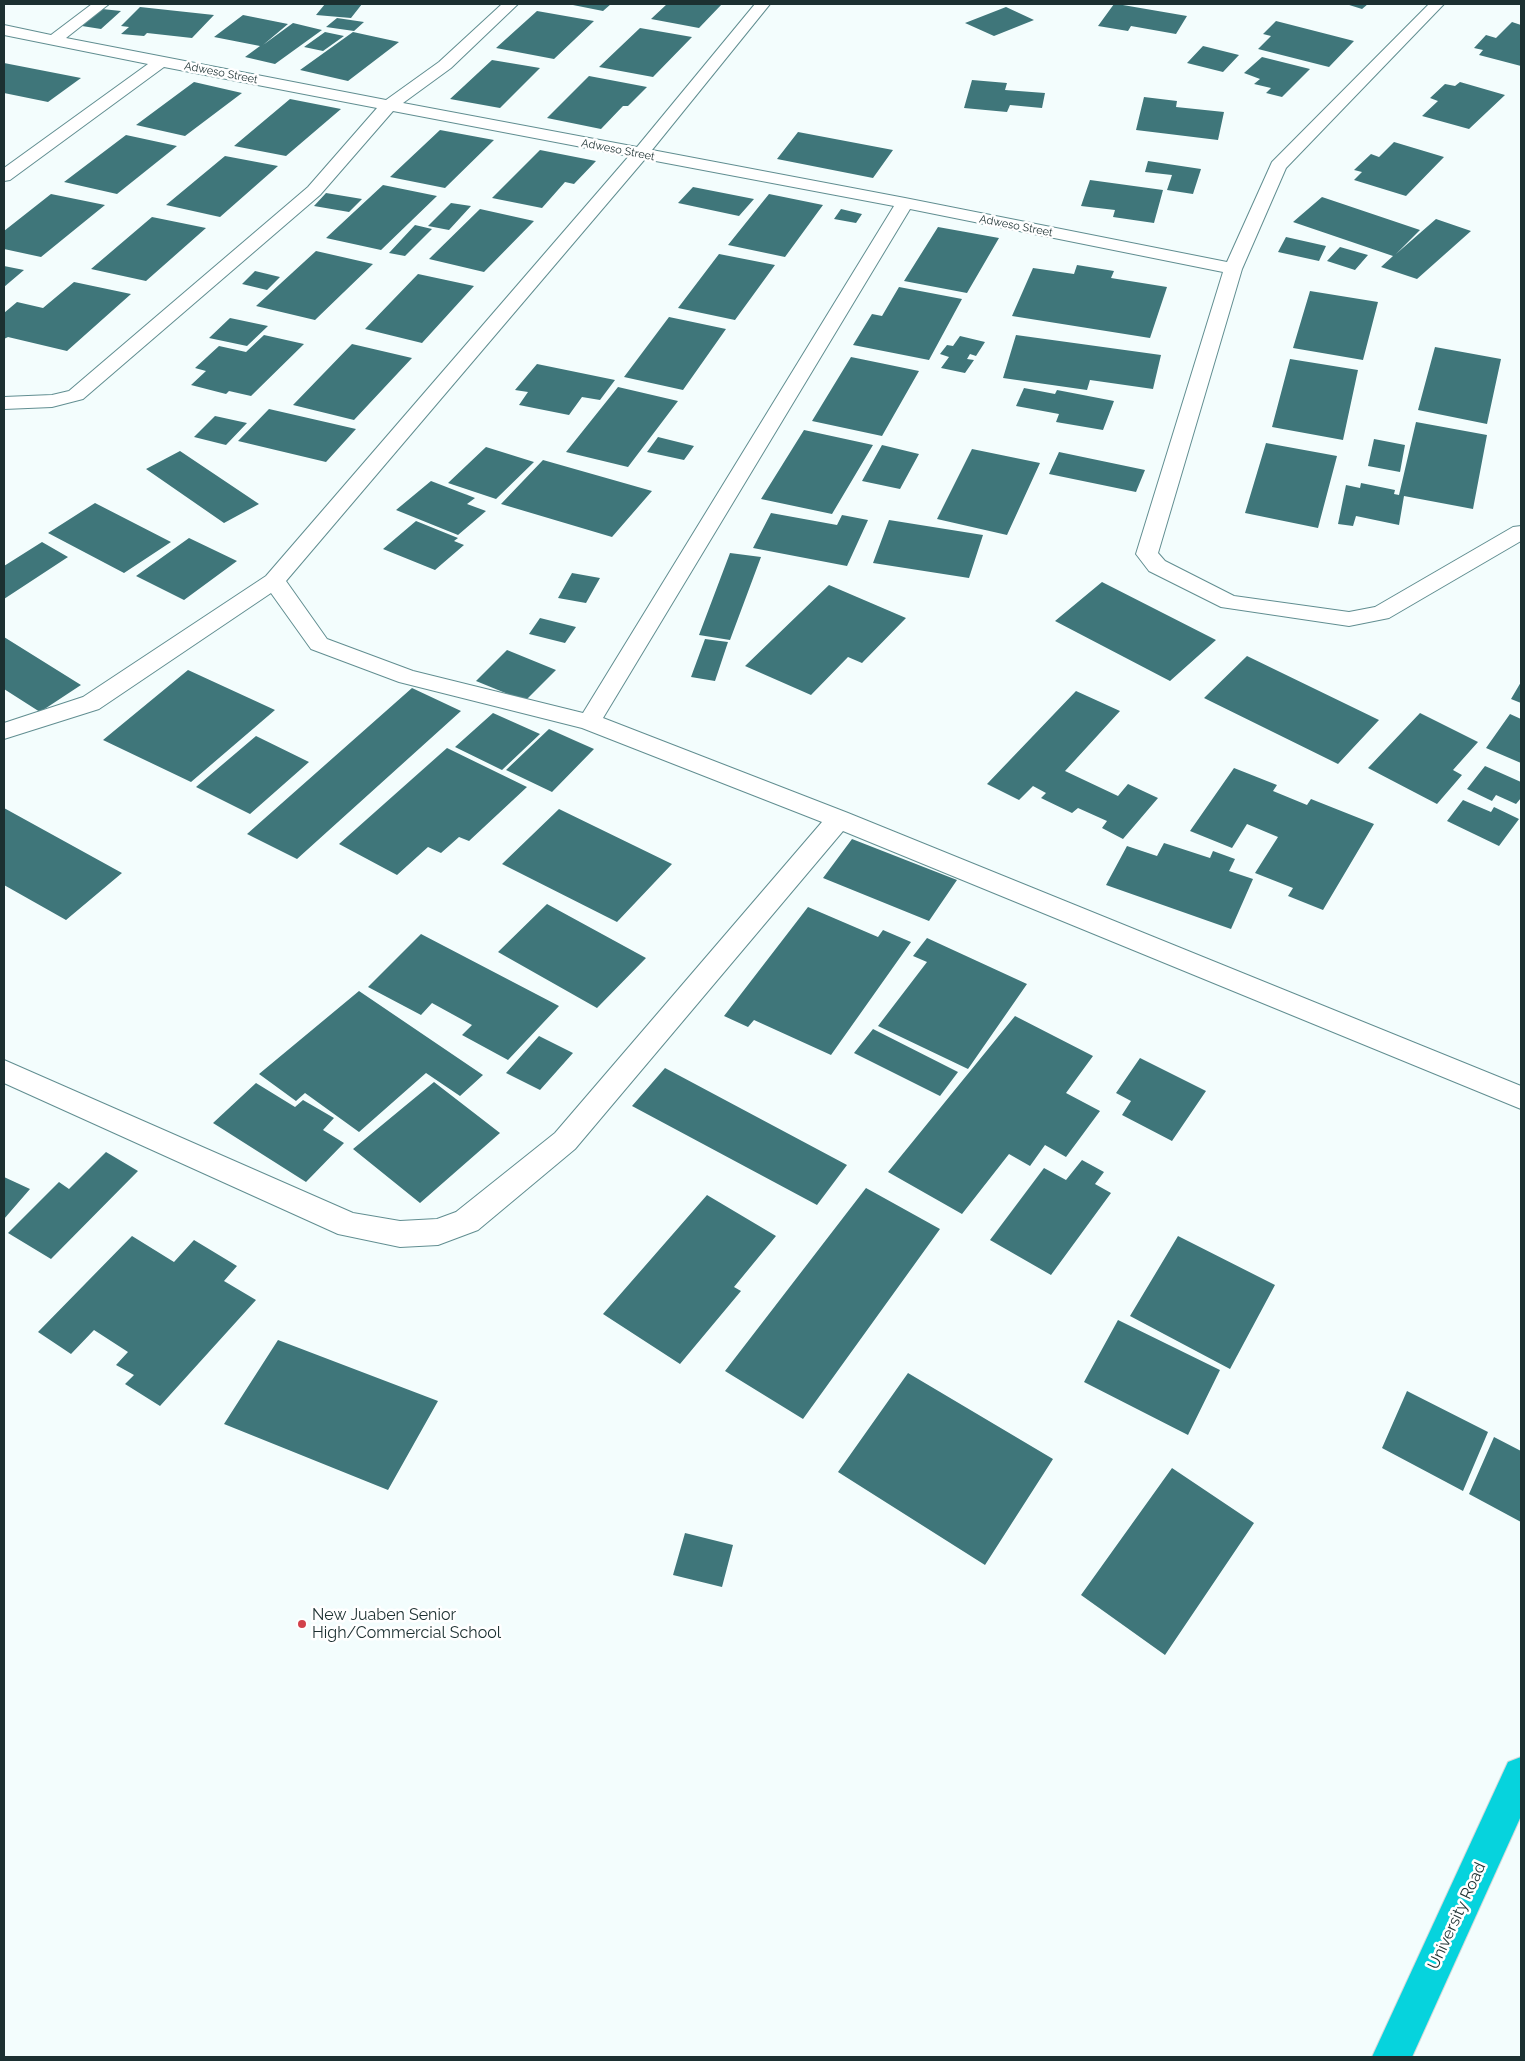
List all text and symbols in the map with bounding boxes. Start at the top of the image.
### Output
street label: Adweso Street [183,59,259,87]
street label: Adweso Street [580,136,656,164]
street label: Adweso Street [978,212,1054,240]
place label: New Juaben Senior High/Commercial School [312,1605,501,1643]
marker: New Juaben Senior High/Commercial School [296,1618,308,1630]
street label: University Road [1424,1859,1490,1973]

